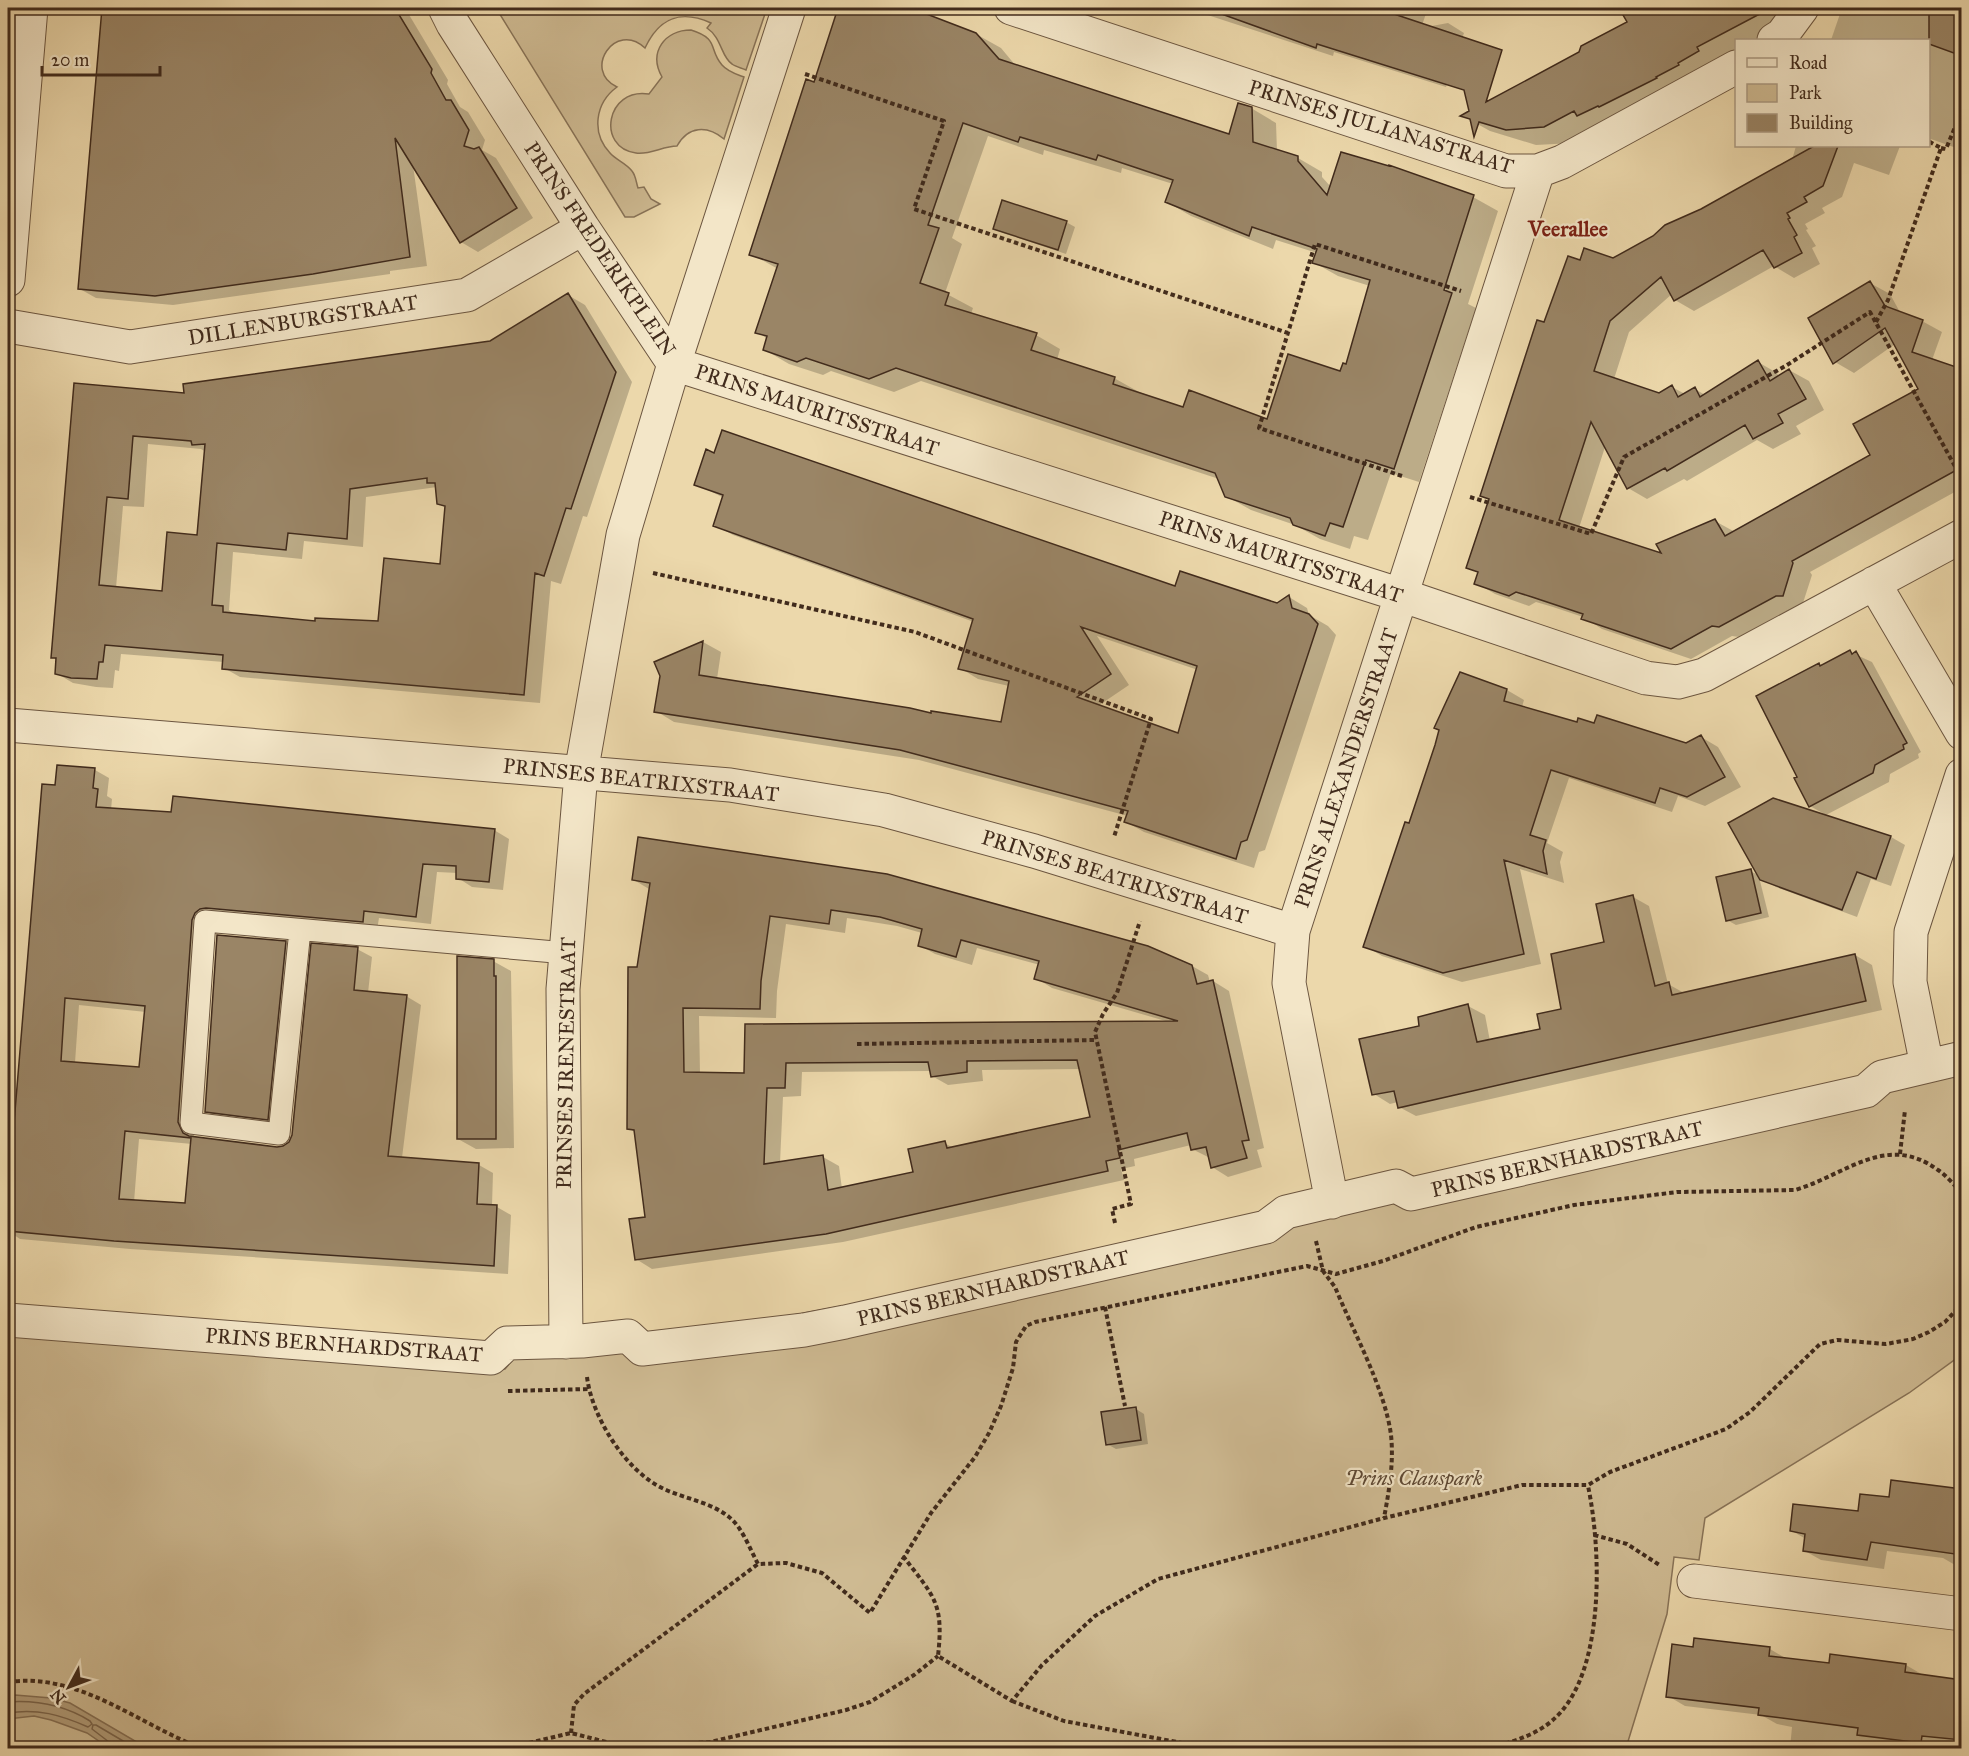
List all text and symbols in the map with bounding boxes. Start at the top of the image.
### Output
scale bar [42,39,160,77]
legend [1735,39,1930,147]
text: 20 m [51,49,89,71]
text: Road [1789,52,1827,74]
street label: PRINSES JULIANASTRAAT [1245,74,1517,180]
text: Park [1789,82,1822,104]
text: Building [1789,112,1853,135]
street label: PRINS FREDERIKPLEIN [518,137,682,361]
district label: Veerallee [1527,215,1608,242]
street label: DILLENBURGSTRAAT [186,289,420,351]
street label: PRINS MAURITSSTRAAT [692,358,942,462]
street label: PRINS MAURITSSTRAAT [1156,505,1406,609]
street label: PRINS ALEXANDERSTRAAT [1288,625,1404,911]
street label: PRINSES BEATRIXSTRAAT [502,753,780,807]
street label: PRINSES BEATRIXSTRAAT [979,824,1251,930]
street label: PRINSES IRENESTRAAT [551,937,581,1189]
street label: PRINS BERNHARDSTRAAT [1428,1115,1706,1203]
street label: PRINS BERNHARDSTRAAT [854,1244,1132,1332]
street label: PRINS BERNHARDSTRAAT [204,1322,484,1368]
park label: Prins Clauspark [1346,1465,1483,1491]
north arrow [39,1657,99,1717]
text: N [46,1685,70,1708]

